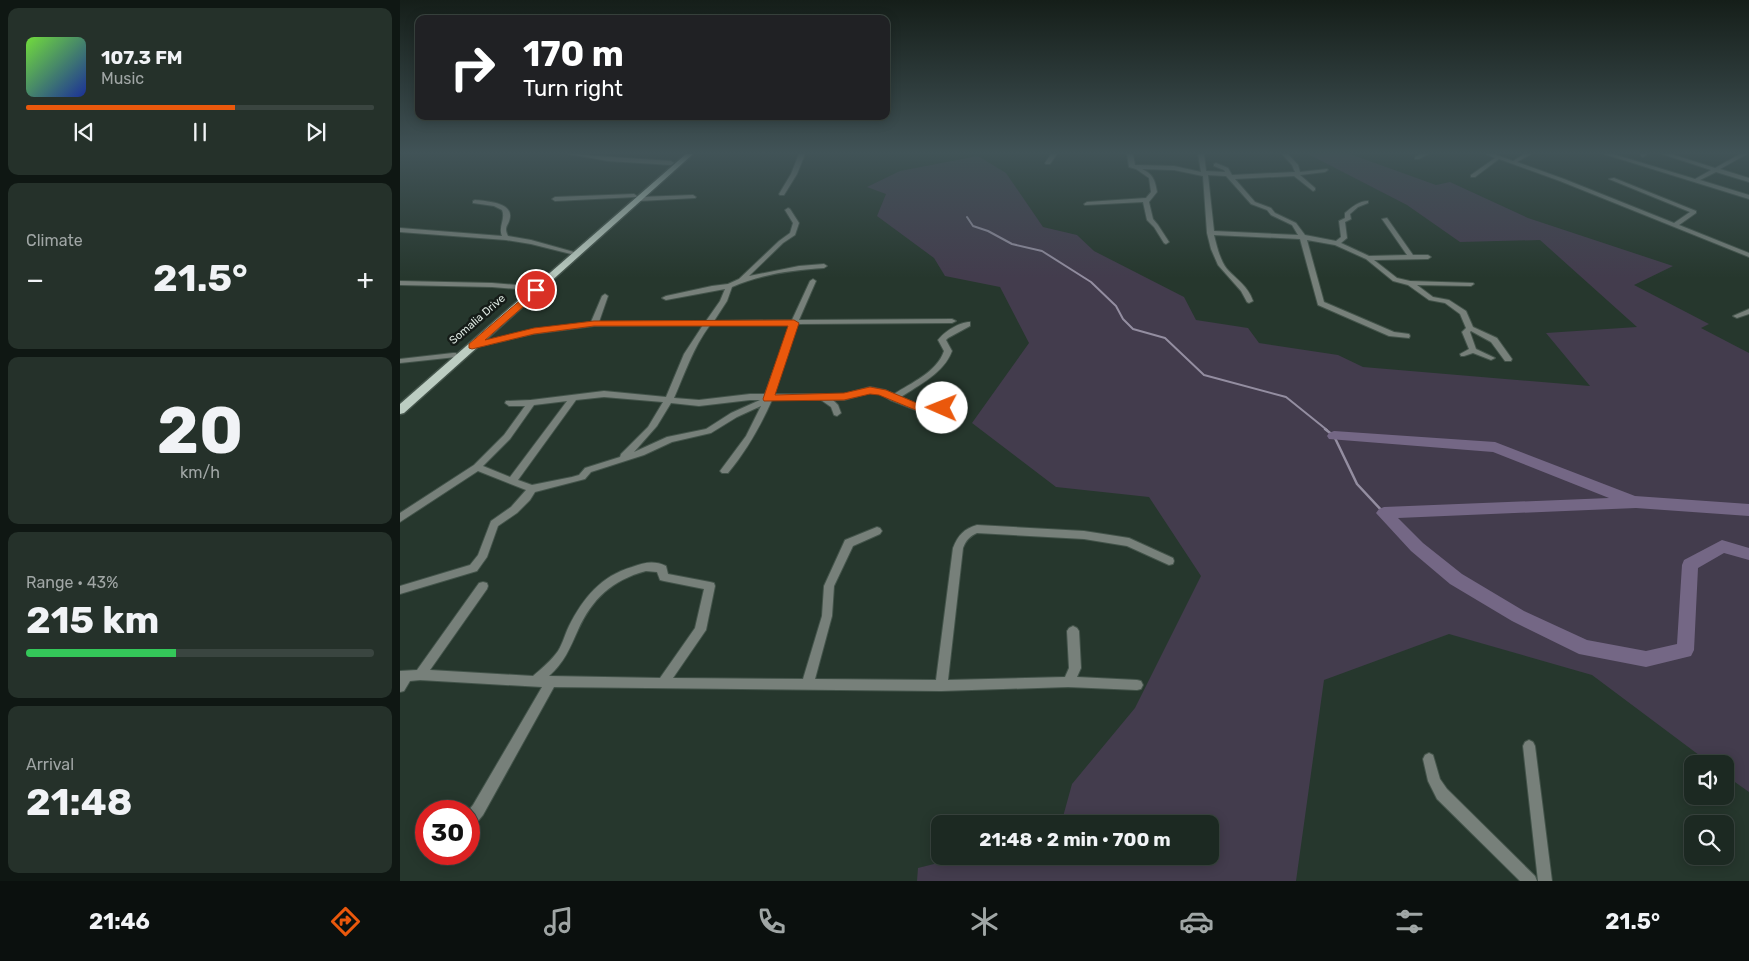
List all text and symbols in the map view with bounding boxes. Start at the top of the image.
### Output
text: 170 m [523,33,624,75]
icon: right [440,35,505,100]
text: 107.3 FM [101,46,183,69]
text: Music [101,69,144,88]
text: Turn right [523,75,623,102]
icon: previous [70,118,98,146]
icon: pause [186,118,214,146]
icon: next [302,118,330,146]
text: Climate [26,231,83,250]
text: 21.5° [153,255,248,301]
text: − [26,263,44,296]
text: + [357,263,374,296]
pin [515,269,557,311]
icon: arrive [522,276,550,304]
street label: Somalia Drive [447,292,508,347]
position arrow [915,381,967,433]
text: 20 [157,392,243,469]
text: km/h [180,463,220,482]
text: Range · 43% [26,573,118,592]
text: 215 km [26,597,159,643]
text: Arrival [26,755,74,774]
map controls [1684,755,1734,865]
button: sound [1684,755,1734,805]
text: 21:48 [26,779,132,825]
speed limit sign: 30 [415,800,480,865]
button: search [1684,815,1734,865]
text: 21:48 · 2 min · 700 m [979,828,1171,851]
icon: directions [328,904,363,939]
icon: music [541,904,576,939]
icon: phone [754,904,789,939]
icon: climate [967,904,1002,939]
icon: car [1179,904,1214,939]
icon: filters [1392,904,1427,939]
text: 21:46 [89,908,150,935]
text: 21.5° [1605,908,1660,935]

